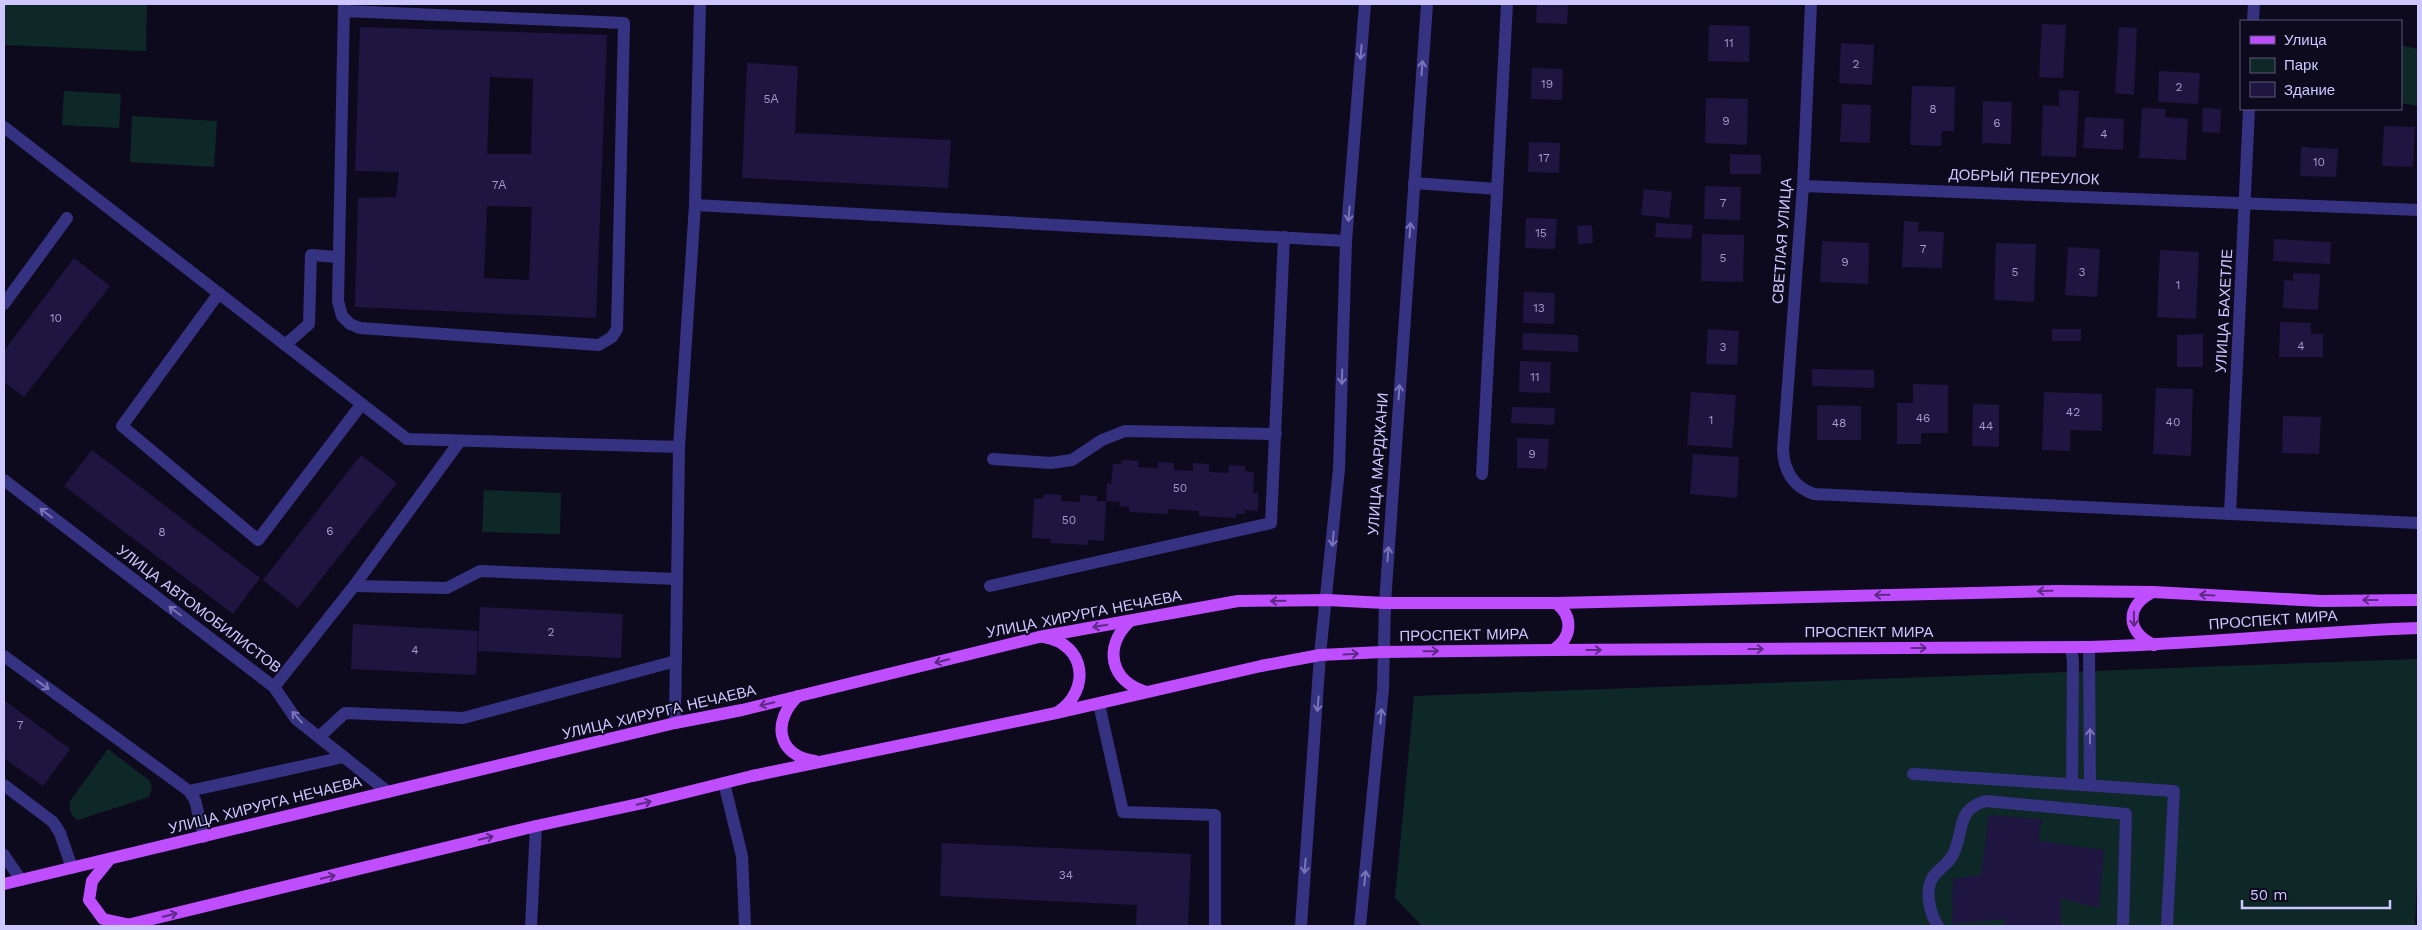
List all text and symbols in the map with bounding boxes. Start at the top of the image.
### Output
legend [2240,20,2402,110]
text: Улица [2284,31,2327,49]
house number: 11 [1724,36,1734,50]
one-way arrow [1357,44,1366,60]
text: Парк [2284,56,2318,74]
house number: 2 [1853,57,1860,71]
one-way arrow [1418,60,1427,76]
house number: 19 [1541,77,1553,91]
house number: 2 [2176,80,2183,94]
text: Здание [2284,81,2335,99]
house number: 5А [764,92,779,106]
house number: 8 [1929,102,1937,116]
house number: 9 [1722,114,1730,128]
house number: 6 [1993,116,2001,130]
house number: 4 [2100,127,2108,141]
house number: 17 [1538,151,1550,165]
house number: 10 [2313,155,2325,169]
street label: ДОБРЫЙ ПЕРЕУЛОК [1948,165,2100,189]
street label: СВЕТЛАЯ УЛИЦА [1769,177,1795,305]
house number: 7А [492,178,506,192]
house number: 7 [1720,196,1727,210]
one-way arrow [1344,206,1353,222]
one-way arrow [1406,222,1415,238]
house number: 15 [1535,226,1547,240]
house number: 7 [1920,242,1927,256]
street label: УЛИЦА БАХЕТЛЕ [2212,249,2236,373]
house number: 5 [1720,251,1727,265]
house number: 9 [1841,255,1849,269]
house number: 5 [2012,265,2019,279]
house number: 3 [2079,265,2086,279]
house number: 1 [2176,278,2180,292]
house number: 13 [1533,301,1545,315]
house number: 10 [50,311,62,325]
house number: 4 [2297,339,2305,353]
house number: 3 [1720,340,1727,354]
one-way arrow [1337,368,1347,384]
house number: 11 [1530,370,1540,384]
one-way arrow [1395,385,1404,401]
street label: УЛИЦА МАРДЖАНИ [1364,392,1392,536]
house number: 42 [2066,405,2080,419]
house number: 46 [1916,411,1930,425]
house number: 1 [1709,413,1713,427]
house number: 40 [2166,415,2180,429]
house number: 48 [1832,416,1846,430]
house number: 44 [1979,419,1993,433]
house number: 9 [1528,447,1536,461]
house number: 50 [1173,481,1187,495]
one-way arrow [40,507,53,518]
house number: 50 [1062,513,1076,527]
house number: 6 [326,524,334,538]
house number: 8 [158,525,166,539]
one-way arrow [1328,531,1338,547]
street label: УЛИЦА АВТОМОБИЛИСТОВ [113,541,285,677]
one-way arrow [1384,547,1393,563]
street label: УЛИЦА ХИРУРГА НЕЧАЕВА [985,586,1183,642]
one-way arrow [2037,586,2053,596]
one-way arrow [1875,590,1891,600]
one-way arrow [2199,590,2215,599]
one-way arrow [2362,595,2378,605]
one-way arrow [1270,596,1286,605]
one-way arrow [169,606,182,617]
street label: ПРОСПЕКТ МИРА [2208,607,2338,633]
one-way arrow [2129,610,2139,626]
one-way arrow [1093,622,1109,632]
street label: ПРОСПЕКТ МИРА [1804,623,1934,641]
house number: 2 [548,625,555,639]
street label: ПРОСПЕКТ МИРА [1399,625,1529,645]
house number: 4 [411,643,419,657]
one-way arrow [1910,643,1926,653]
one-way arrow [1748,644,1764,654]
one-way arrow [1585,645,1601,655]
one-way arrow [1422,646,1439,656]
one-way arrow [1343,649,1359,658]
one-way arrow [934,657,950,666]
one-way arrow [36,679,49,690]
street label: УЛИЦА ХИРУРГА НЕЧАЕВА [560,681,758,743]
one-way arrow [1314,696,1323,712]
one-way arrow [759,700,775,709]
one-way arrow [1376,708,1385,724]
one-way arrow [291,711,302,724]
house number: 7 [17,718,24,732]
one-way arrow [2085,728,2095,744]
street label: УЛИЦА ХИРУРГА НЕЧАЕВА [167,772,363,838]
one-way arrow [636,798,652,807]
one-way arrow [477,833,493,842]
one-way arrow [1301,858,1310,874]
house number: 34 [1059,868,1073,882]
one-way arrow [1360,870,1370,886]
one-way arrow [319,871,335,881]
scale bar [2242,878,2390,910]
text: 50 m [2250,886,2287,904]
one-way arrow [161,910,177,919]

